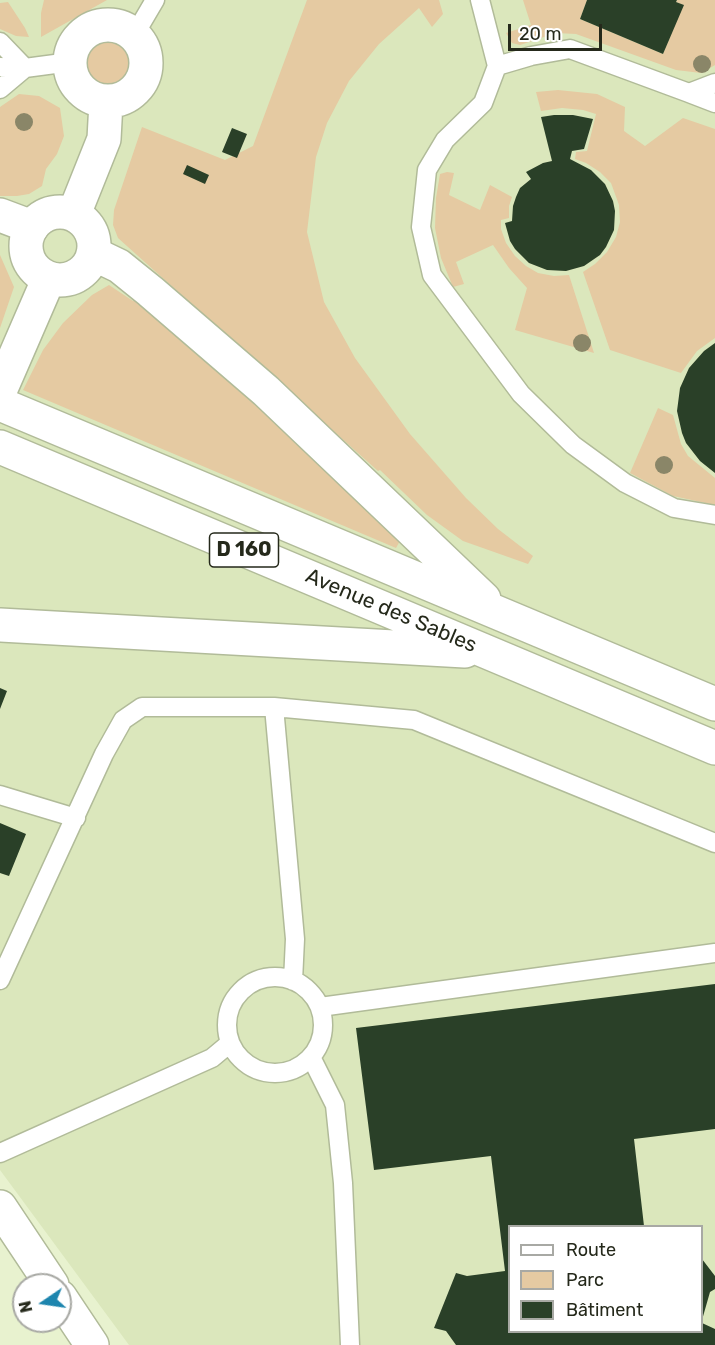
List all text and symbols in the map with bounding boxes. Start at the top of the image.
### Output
scale bar [511,12,606,50]
text: 20 m [519,23,561,45]
road number: D 160 [210,533,278,567]
street label: Avenue des Sables [302,564,480,658]
legend [508,1225,703,1333]
text: Route [566,1239,616,1261]
text: Parc [566,1269,604,1291]
north arrow [12,1273,72,1333]
text: N [15,1299,36,1314]
text: Bâtiment [566,1299,643,1321]

